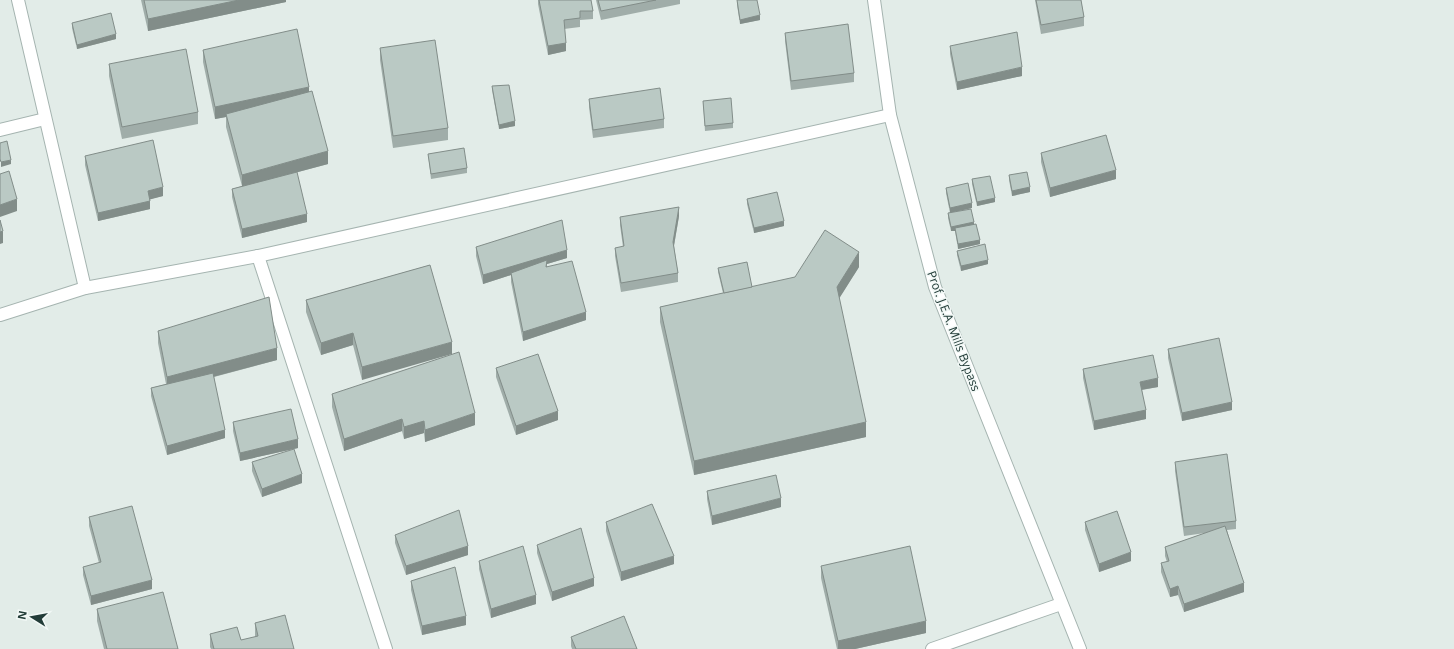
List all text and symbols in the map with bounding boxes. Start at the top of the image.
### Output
street label: Prof. J.E.A. Mills Bypass [923,268,985,394]
north arrow [12,597,52,637]
text: N [13,609,30,621]

